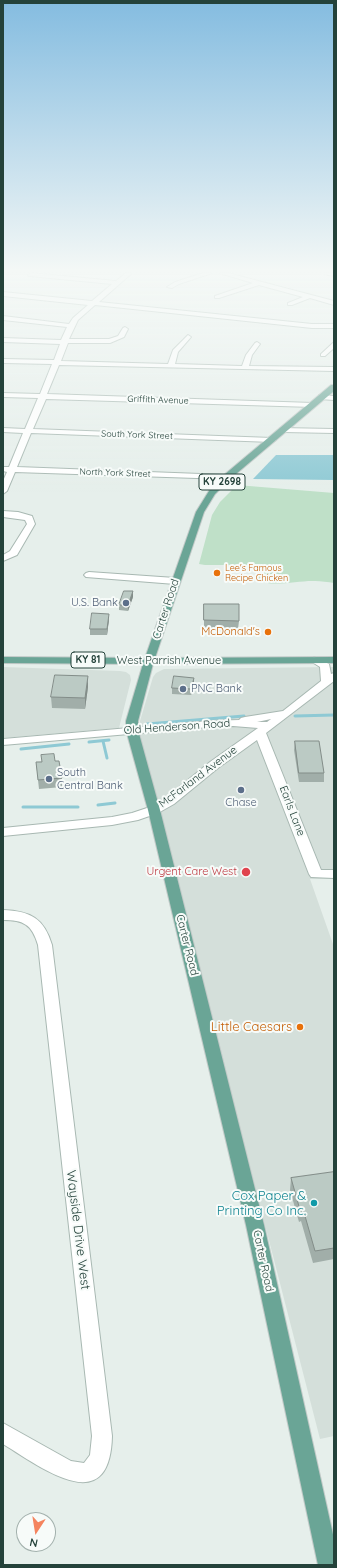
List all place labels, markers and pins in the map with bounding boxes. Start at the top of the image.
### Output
place label: Lee's Famous Recipe Chicken [225,563,288,584]
marker: Lee's Famous Recipe Chicken [212,568,222,578]
place label: U.S. Bank [71,596,118,610]
marker: U.S. Bank [121,598,131,608]
place label: McDonald's [201,625,260,639]
marker: McDonald's [263,627,273,637]
place label: PNC Bank [191,682,242,696]
marker: PNC Bank [178,684,188,694]
place label: South Central Bank [57,766,123,792]
marker: South Central Bank [44,774,54,784]
marker: Chase [236,785,246,795]
place label: Chase [225,796,257,810]
place label: Urgent Care West [147,865,237,879]
marker: Urgent Care West [240,866,252,878]
place label: Little Caesars [211,1019,292,1035]
marker: Little Caesars [295,1022,305,1032]
place label: Cox Paper & Printing Co Inc. [217,1188,306,1219]
marker: Cox Paper & Printing Co Inc. [309,1198,319,1208]

